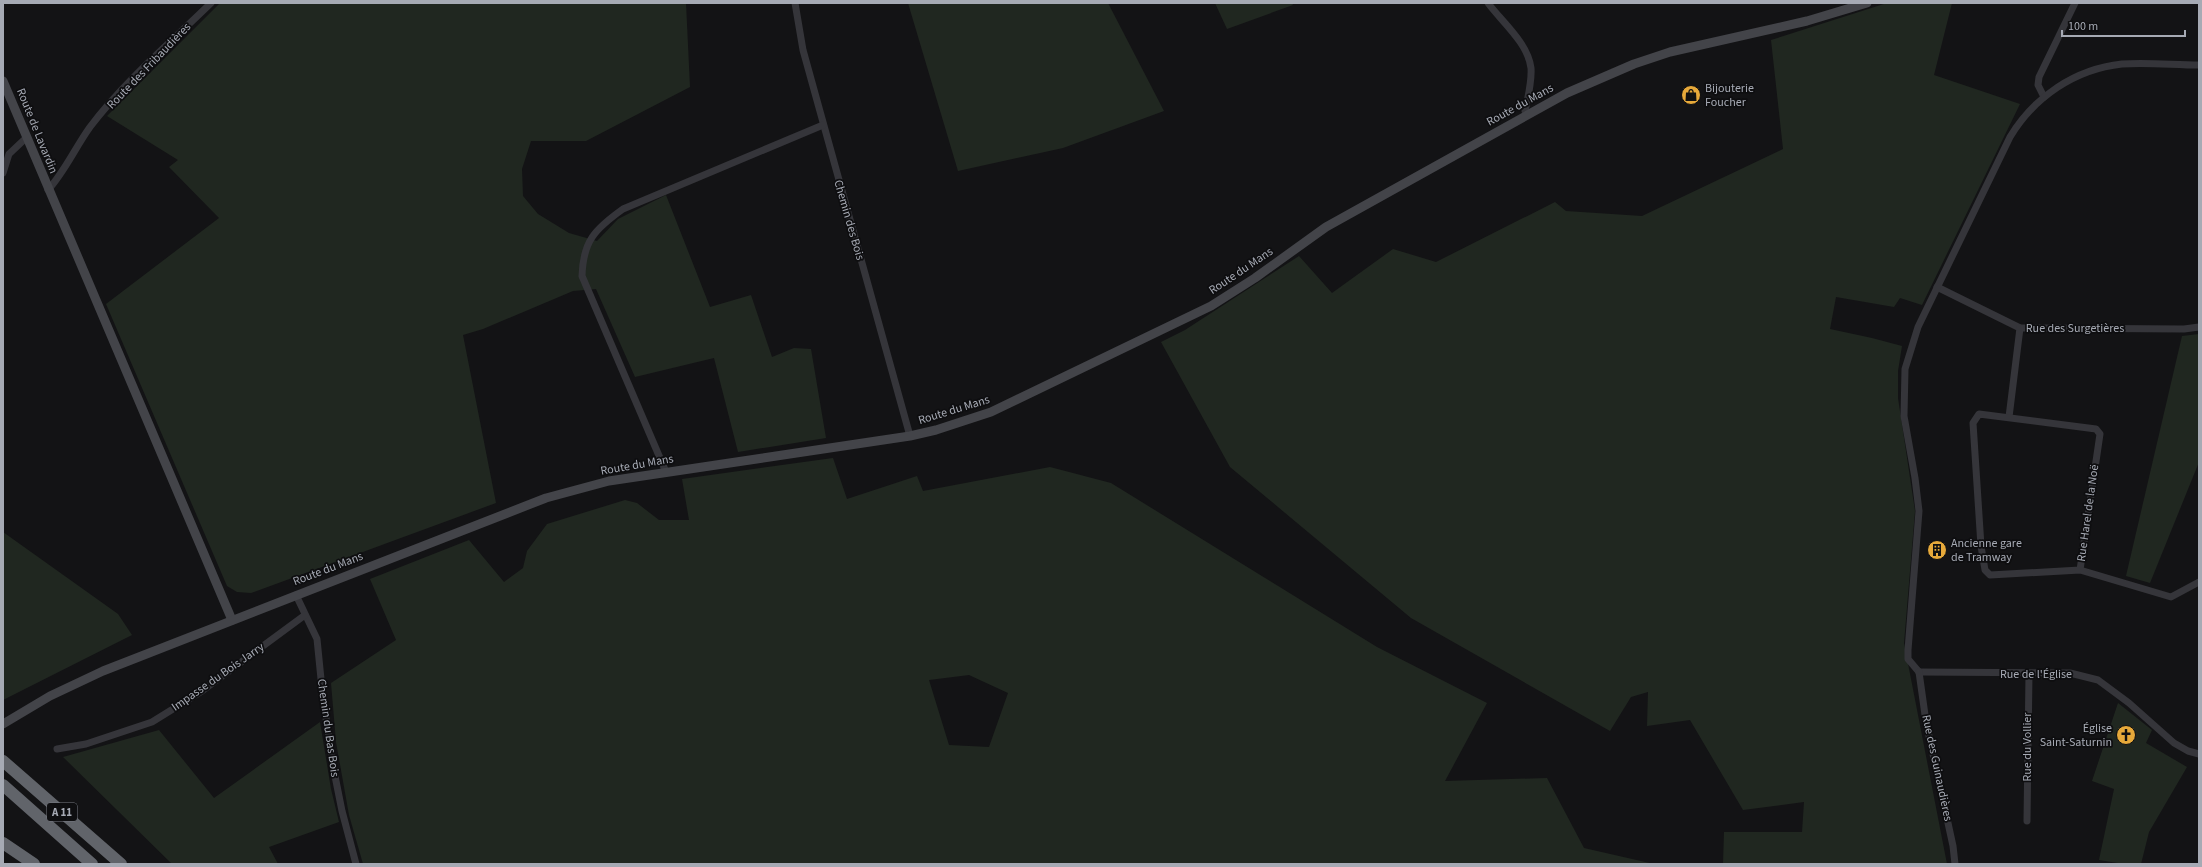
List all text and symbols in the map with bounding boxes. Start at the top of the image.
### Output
scale bar [2062,12,2185,38]
text: 100 m [2068,18,2098,35]
street label: Route des Fribaudières [103,19,195,113]
street label: Route du Mans [1484,80,1556,130]
place label: Bijouterie Foucher [1705,80,1754,111]
shop icon: Bijouterie Foucher [1680,84,1702,106]
street label: Route de Lavardin [12,86,62,176]
street label: Chemin des Bois [829,178,869,262]
street label: Route du Mans [1206,243,1276,299]
street label: Rue des Surgetières [2026,320,2124,337]
street label: Route du Mans [916,391,992,429]
street label: Route du Mans [599,450,675,480]
street label: Rue Harel de la Noë [2073,463,2103,563]
place label: Ancienne gare de Tramway [1951,535,2022,566]
building icon: Ancienne gare de Tramway [1926,539,1948,561]
street label: Route du Mans [290,548,366,590]
street label: Impasse du Bois Jarry [168,638,268,715]
street label: Rue de l'Église [2000,666,2072,683]
street label: Chemin du Bas Bois [313,678,343,778]
street label: Rue du Vollier [2019,712,2036,782]
street label: Rue des Guinaudières [1917,713,1957,823]
place label: Église Saint-Saturnin [2040,720,2112,751]
church icon: Église Saint-Saturnin [2115,724,2137,746]
road number: A 11 [47,803,77,821]

